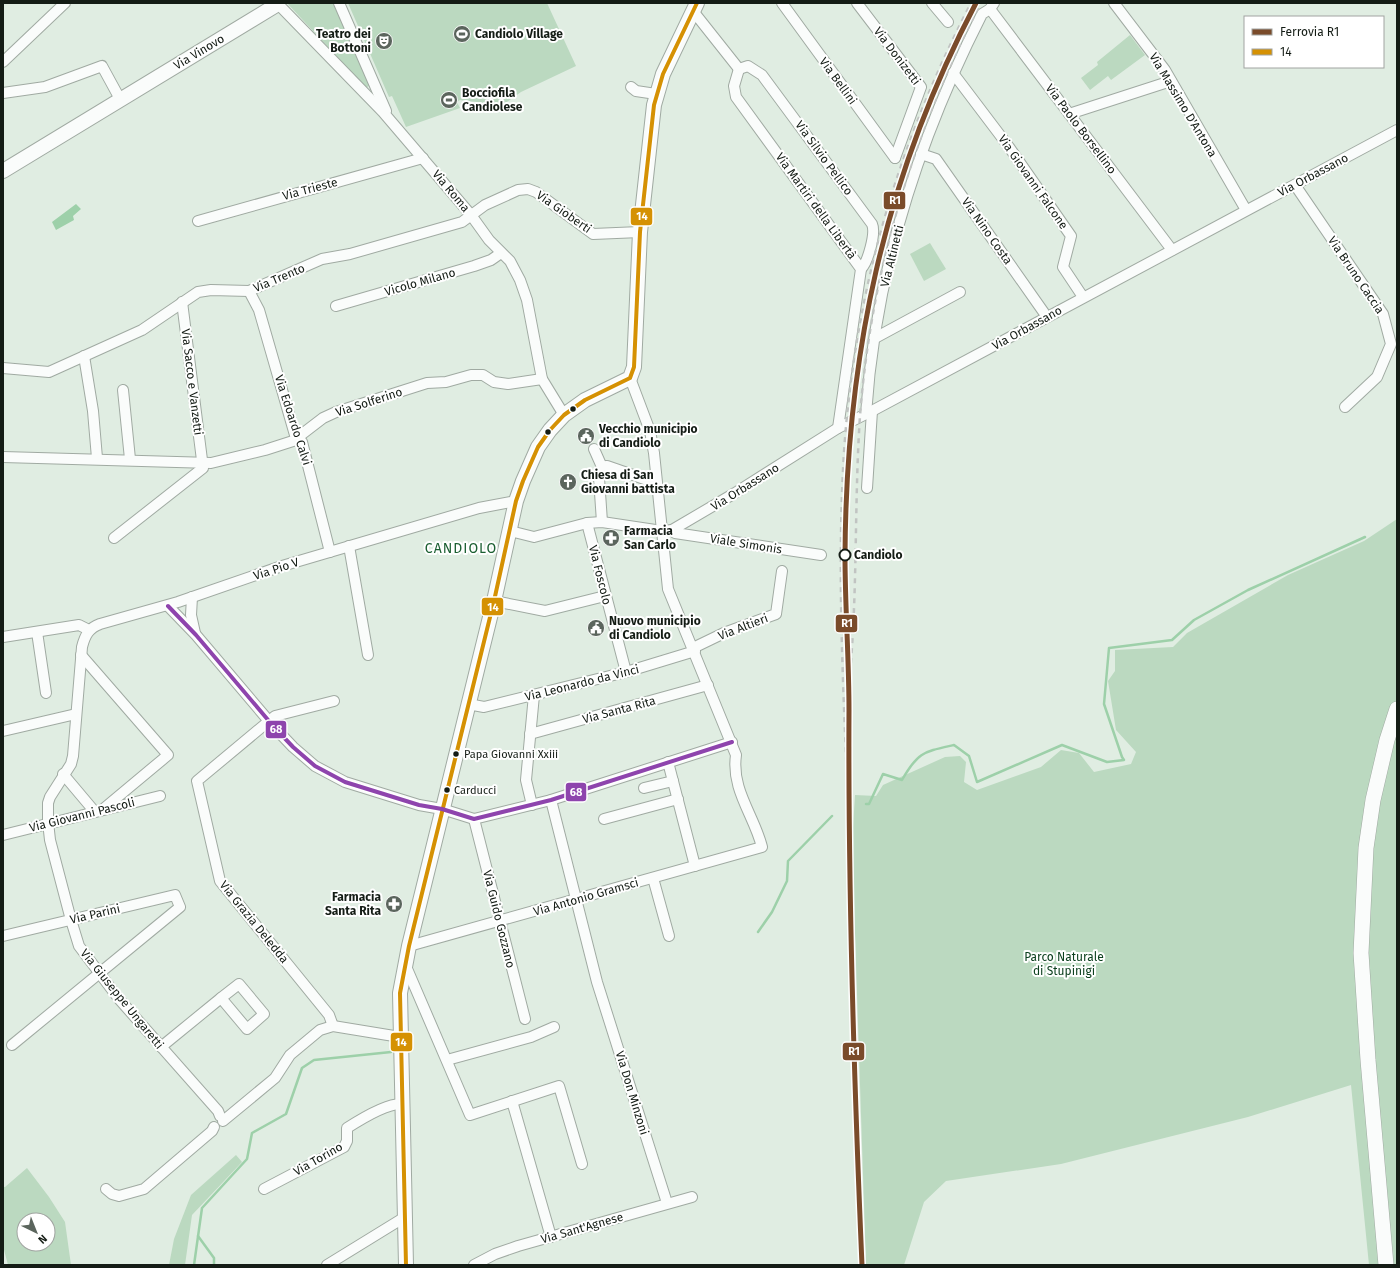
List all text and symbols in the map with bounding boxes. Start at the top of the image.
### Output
legend [1244,16,1384,68]
sports icon: Candiolo Village [452,24,472,44]
street label: Via Donizetti [871,24,923,88]
text: Ferrovia R1 [1280,25,1339,39]
place label: Teatro dei Bottoni [316,27,371,55]
place label: Candiolo Village [475,27,563,41]
street label: Via Vinovo [171,31,227,73]
theatre icon: Teatro dei Bottoni [374,31,394,51]
text: 14 [1280,45,1292,59]
street label: Via Massimo D'Antona [1146,50,1220,160]
street label: Via Bellini [816,55,860,107]
street label: Via Paolo Borsellino [1043,81,1119,177]
place label: Bocciofila Candiolese [462,86,523,114]
sports icon: Bocciofila Candiolese [439,90,459,110]
street label: Via Silvio Pellico [792,118,856,198]
street label: Via Giovanni Falcone [995,132,1071,232]
street label: Via Martiri della Libertà [773,150,859,262]
street label: Via Orbassano [1275,151,1351,199]
street label: Via Roma [429,167,473,215]
street label: Via Trieste [281,175,339,203]
street label: Via Gioberti [534,188,594,236]
line badge: R1 [883,191,906,210]
text: R1 [889,194,901,207]
street label: Via Nino Costa [959,195,1015,267]
line badge: 14 [630,207,653,226]
text: 14 [636,210,648,223]
street label: Via Altinetti [878,223,906,289]
street label: Via Bruno Caccia [1325,234,1387,316]
street label: Via Trento [251,261,307,295]
street label: Vicolo Milano [383,265,457,299]
street label: Via Orbassano [990,303,1064,353]
street label: Via Sacco e Vanzetti [179,328,205,436]
street label: Via Edoardo Calvi [272,373,314,467]
street label: Via Solferino [334,385,404,419]
unlabelled marker [568,404,578,414]
place label: Vecchio municipio di Candiolo [598,422,698,450]
public building icon: Vecchio municipio di Candiolo [576,426,596,446]
unlabelled marker [543,427,553,437]
street label: Via Orbassano [708,460,782,514]
place label: Chiesa di San Giovanni battista [581,468,675,496]
church icon: Chiesa di San Giovanni battista [558,472,578,492]
place label: Farmacia San Carlo [624,524,676,552]
pharmacy icon: Farmacia San Carlo [601,528,621,548]
street label: Viale Simonis [709,531,783,557]
district label: CANDIOLO [425,540,497,557]
street label: Via Foscolo [586,544,614,606]
marker: Candiolo [838,548,852,562]
place label: Candiolo [854,548,902,562]
street label: Via Pio V [251,555,301,583]
line badge: 14 [481,597,504,616]
text: 14 [487,601,499,614]
street label: Via Altieri [716,611,770,643]
place label: Nuovo municipio di Candiolo [609,614,701,642]
line badge: R1 [835,614,858,633]
text: R1 [841,617,853,630]
public building icon: Nuovo municipio di Candiolo [586,618,606,638]
street label: Via Leonardo da Vinci [523,662,641,704]
street label: Via Santa Rita [581,694,657,726]
line badge: 68 [265,720,287,739]
text: 68 [270,723,283,736]
place label: Papa Giovanni Xxiii [464,748,558,761]
marker: Papa Giovanni Xxiii [451,749,461,759]
line badge: 68 [565,782,587,802]
place label: Carducci [454,784,496,797]
marker: Carducci [442,785,452,795]
text: 68 [570,786,583,799]
street label: Via Giovanni Pascoli [28,795,136,835]
street label: Via Guido Gozzano [480,869,518,969]
street label: Via Antonio Gramsci [532,875,640,919]
street label: Via Grazia Deledda [217,878,291,966]
place label: Farmacia Santa Rita [325,890,381,918]
pharmacy icon: Farmacia Santa Rita [384,894,404,914]
street label: Via Parini [69,901,121,927]
street label: Via Giuseppe Ungaretti [77,946,167,1052]
park label: Parco Naturale di Stupinigi [1024,950,1104,978]
line badge: 14 [390,1032,413,1052]
text: 14 [395,1036,407,1049]
line badge: R1 [842,1042,865,1061]
text: R1 [848,1045,860,1058]
street label: Via Don Minzoni [613,1049,651,1137]
street label: Via Torino [291,1139,345,1179]
street label: Via Sant'Agnese [539,1210,625,1246]
north arrow [16,1212,56,1252]
text: N [35,1232,50,1246]

